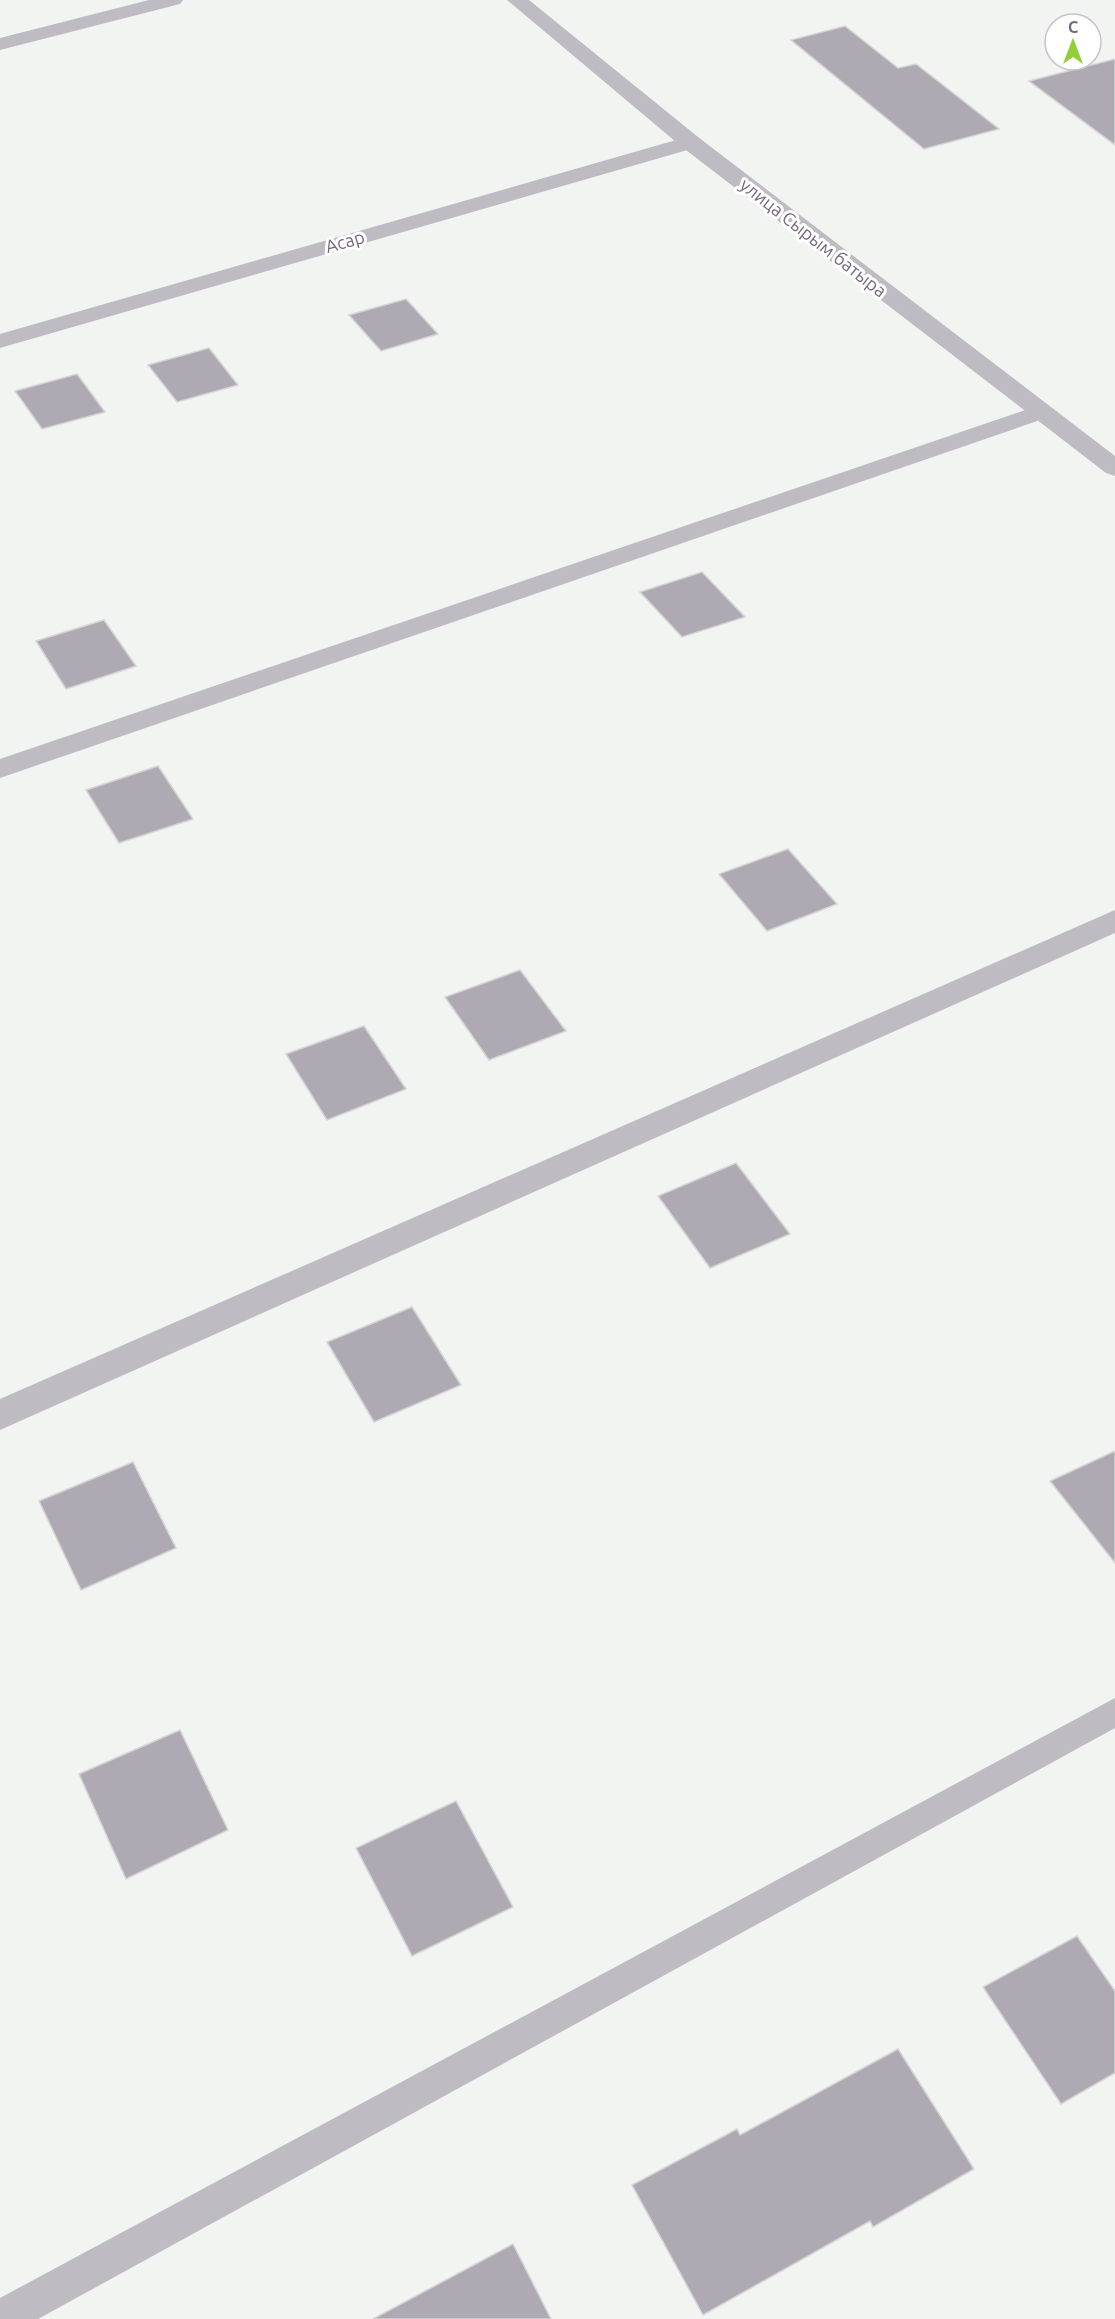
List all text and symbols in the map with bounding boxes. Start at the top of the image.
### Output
north arrow [1043,12,1103,72]
text: С [1068,18,1078,36]
street label: улица Сырым батыра [737,174,891,300]
street label: Асар [323,226,367,256]

